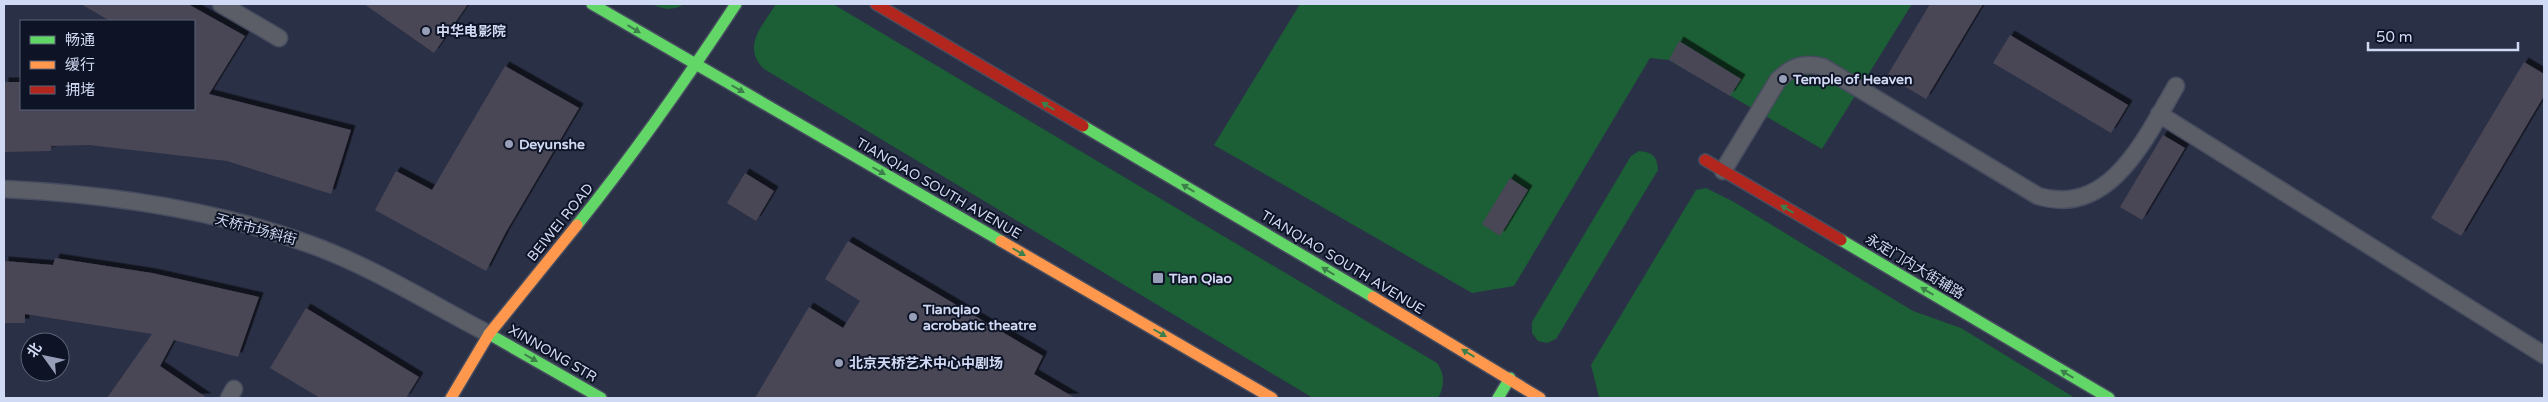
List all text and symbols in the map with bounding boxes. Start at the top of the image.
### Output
legend [20,20,195,110]
scale bar [2368,20,2518,52]
place label: 中华电影院 [436,23,506,40]
one-way arrow [627,24,640,33]
marker: 中华电影院 [420,25,432,37]
text: 50 m [2376,28,2413,46]
text: 畅通 [65,31,95,49]
text: 缓行 [65,56,95,74]
place label: Temple of Heaven [1792,71,1913,88]
marker: Temple of Heaven [1777,73,1789,85]
text: 拥堵 [65,81,95,99]
one-way arrow [731,85,746,93]
one-way arrow [1042,101,1055,110]
street label: TIANQIAO SOUTH AVENUE [853,134,1024,243]
place label: Deyunshe [519,136,585,153]
marker: Deyunshe [503,138,515,150]
one-way arrow [872,166,885,175]
street label: BEIWEI ROAD [524,180,597,265]
one-way arrow [1182,184,1195,193]
one-way arrow [1781,204,1794,213]
street label: TIANQIAO SOUTH AVENUE [1258,207,1428,318]
street label: 天桥市场斜街 [213,210,299,249]
street label: 永定门内大街辅路 [1862,230,1967,303]
one-way arrow [1012,248,1027,256]
one-way arrow [1322,266,1335,275]
place label: Tian Qiao [1168,270,1232,287]
marker: Tian Qiao [1151,271,1165,285]
one-way arrow [1920,287,1935,295]
place label: Tianqiao acrobatic theatre [922,301,1036,334]
marker: Tianqiao acrobatic theatre [907,311,919,323]
street label: XINNONG STR [505,321,600,386]
one-way arrow [1154,329,1167,338]
north arrow [20,332,70,382]
text: 北 [24,340,45,361]
one-way arrow [1462,349,1475,358]
one-way arrow [525,354,538,363]
place label: 北京天桥艺术中心中剧场 [849,355,1003,372]
marker: 北京天桥艺术中心中剧场 [833,357,845,369]
one-way arrow [2061,369,2074,378]

